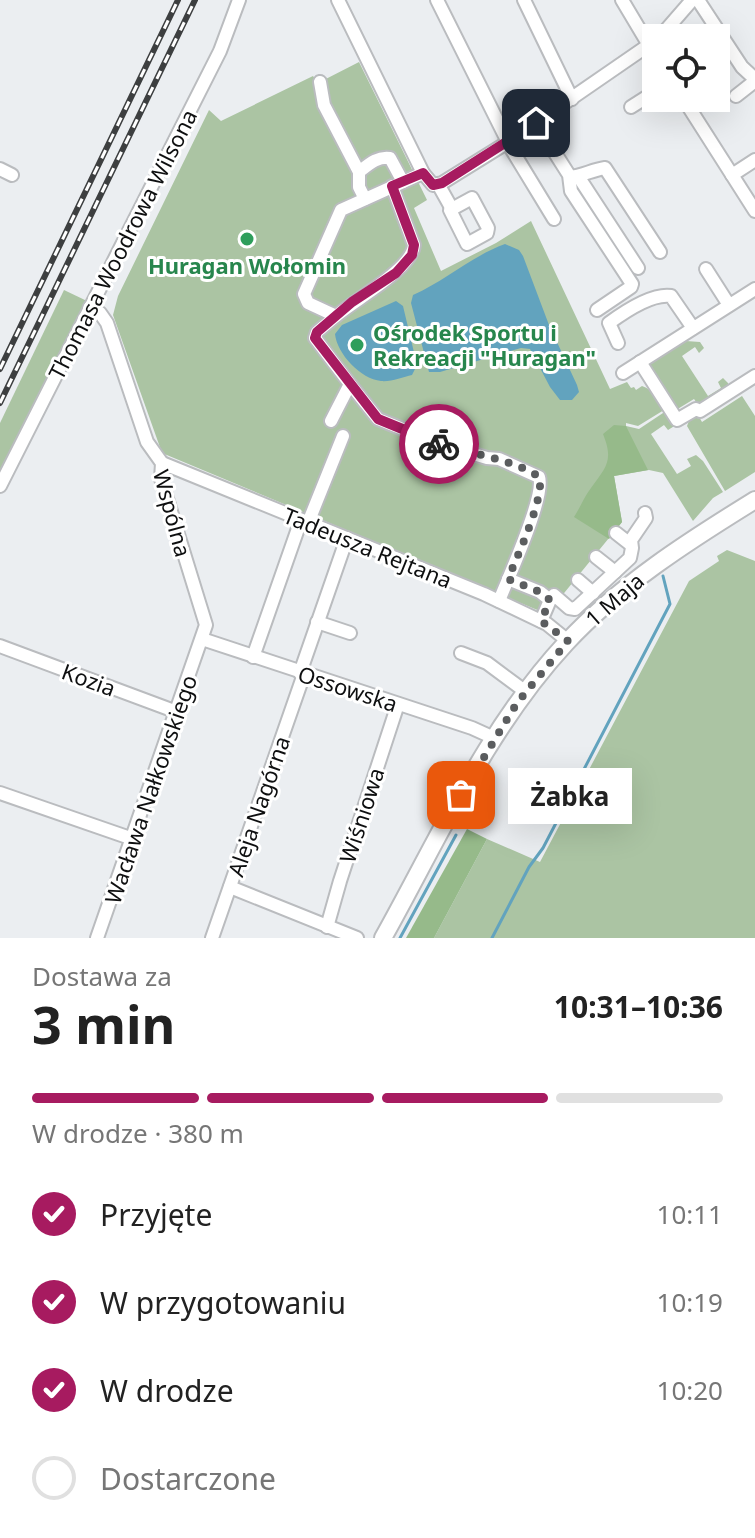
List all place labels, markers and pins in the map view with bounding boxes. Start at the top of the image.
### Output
pin [502,89,570,157]
marker: Huragan Wołomin [238,230,256,248]
place label: Huragan Wołomin [148,250,346,280]
place label: Ośrodek Sportu i Rekreacji "Huragan" [373,317,596,372]
marker: Ośrodek Sportu i Rekreacji "Huragan" [348,336,366,354]
pin [427,761,495,829]
callout: Żabka [509,767,633,823]

